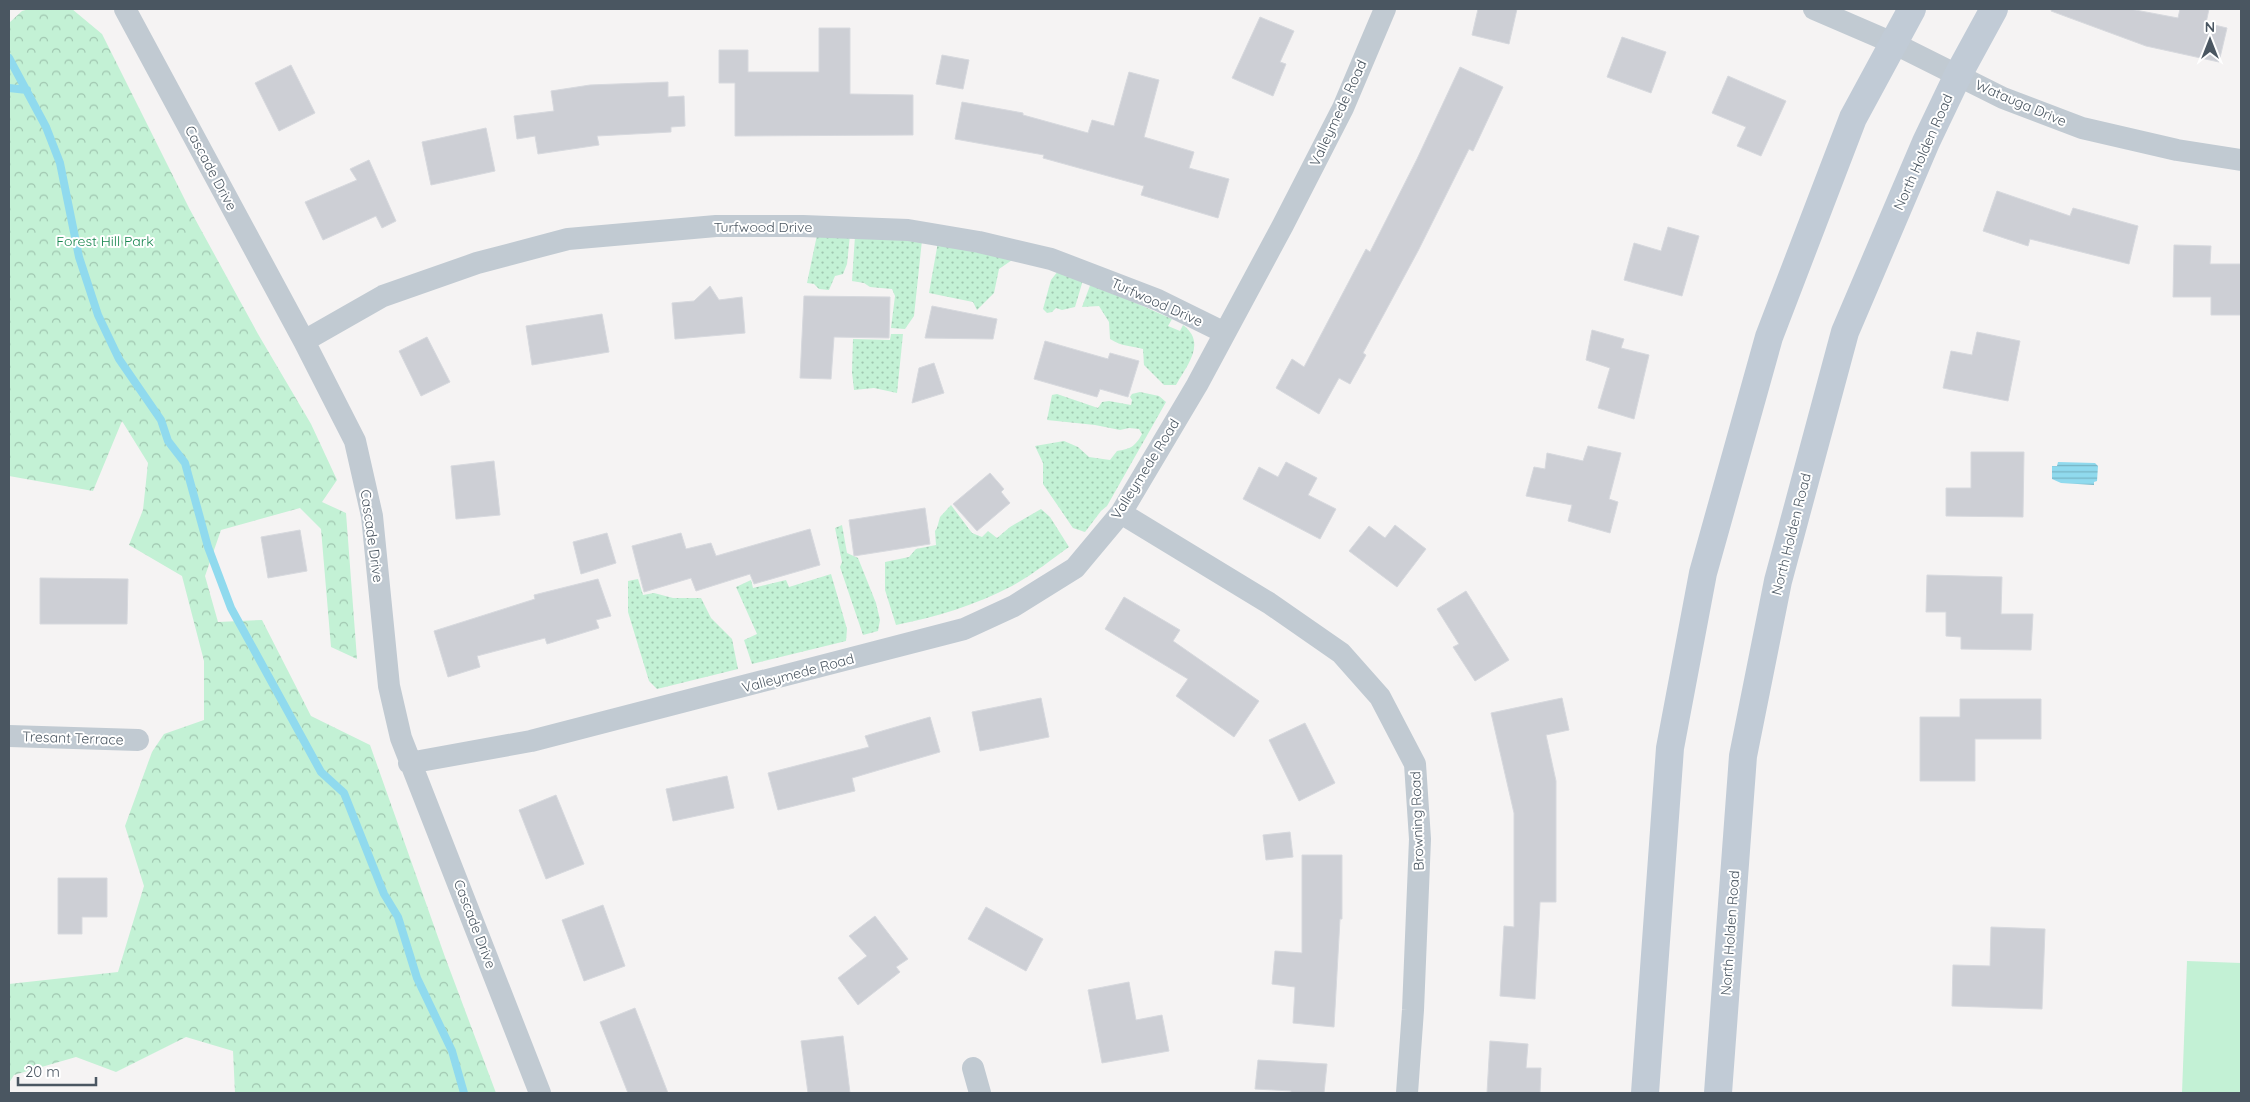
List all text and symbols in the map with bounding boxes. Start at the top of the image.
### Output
north arrow [2185,15,2235,65]
text: N [2205,18,2215,36]
street label: Valleymede Road [1305,57,1371,169]
street label: Watauga Drive [1973,76,2069,130]
street label: North Holden Road [1889,91,1957,213]
street label: Cascade Drive [181,122,241,214]
street label: Turfwood Drive [714,218,812,236]
park label: Forest Hill Park [56,232,154,250]
street label: Turfwood Drive [1108,274,1206,330]
street label: Valleymede Road [1107,415,1183,523]
street label: North Holden Road [1767,471,1815,597]
street label: Cascade Drive [357,488,387,584]
street label: Valleymede Road [740,649,856,697]
street label: Tresant Terrace [22,727,124,749]
street label: Browning Road [1406,771,1428,871]
street label: North Holden Road [1717,870,1743,996]
street label: Cascade Drive [450,877,500,971]
scale bar [18,1054,95,1086]
text: 20 m [25,1062,60,1081]

